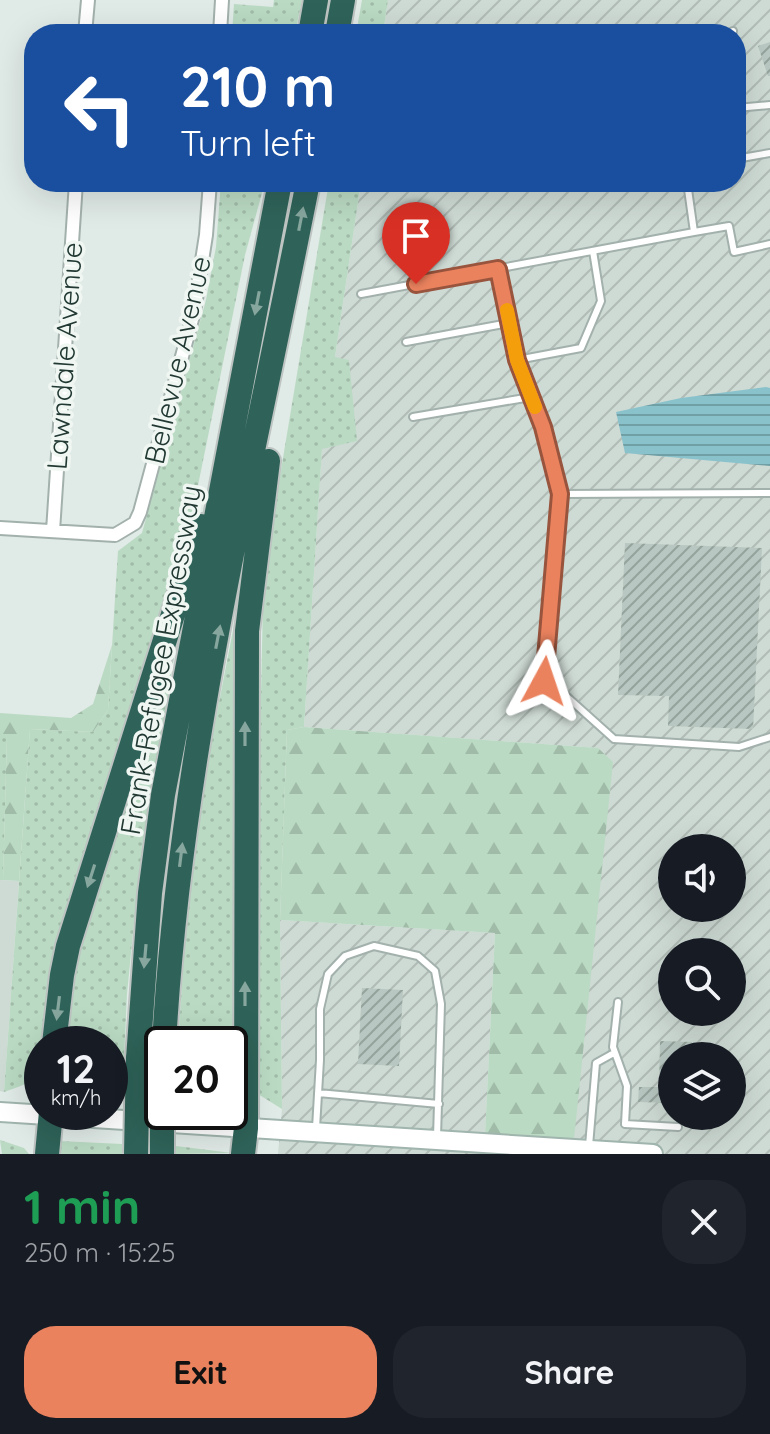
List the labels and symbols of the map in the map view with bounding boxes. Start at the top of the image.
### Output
pin [382,202,450,284]
one-way arrow [295,206,307,231]
street label: Lawndale Avenue [39,241,89,471]
street label: Bellevue Avenue [136,253,218,467]
one-way arrow [251,290,263,315]
street label: Frank-Refugee Expressway [112,483,208,837]
one-way arrow [212,624,224,649]
position arrow [502,639,586,723]
one-way arrow [239,721,251,746]
one-way arrow [174,842,187,867]
one-way arrow [84,865,96,889]
one-way arrow [138,944,151,969]
one-way arrow [239,981,251,1006]
one-way arrow [52,996,65,1021]
speed limit sign: 20 [144,1026,248,1130]

